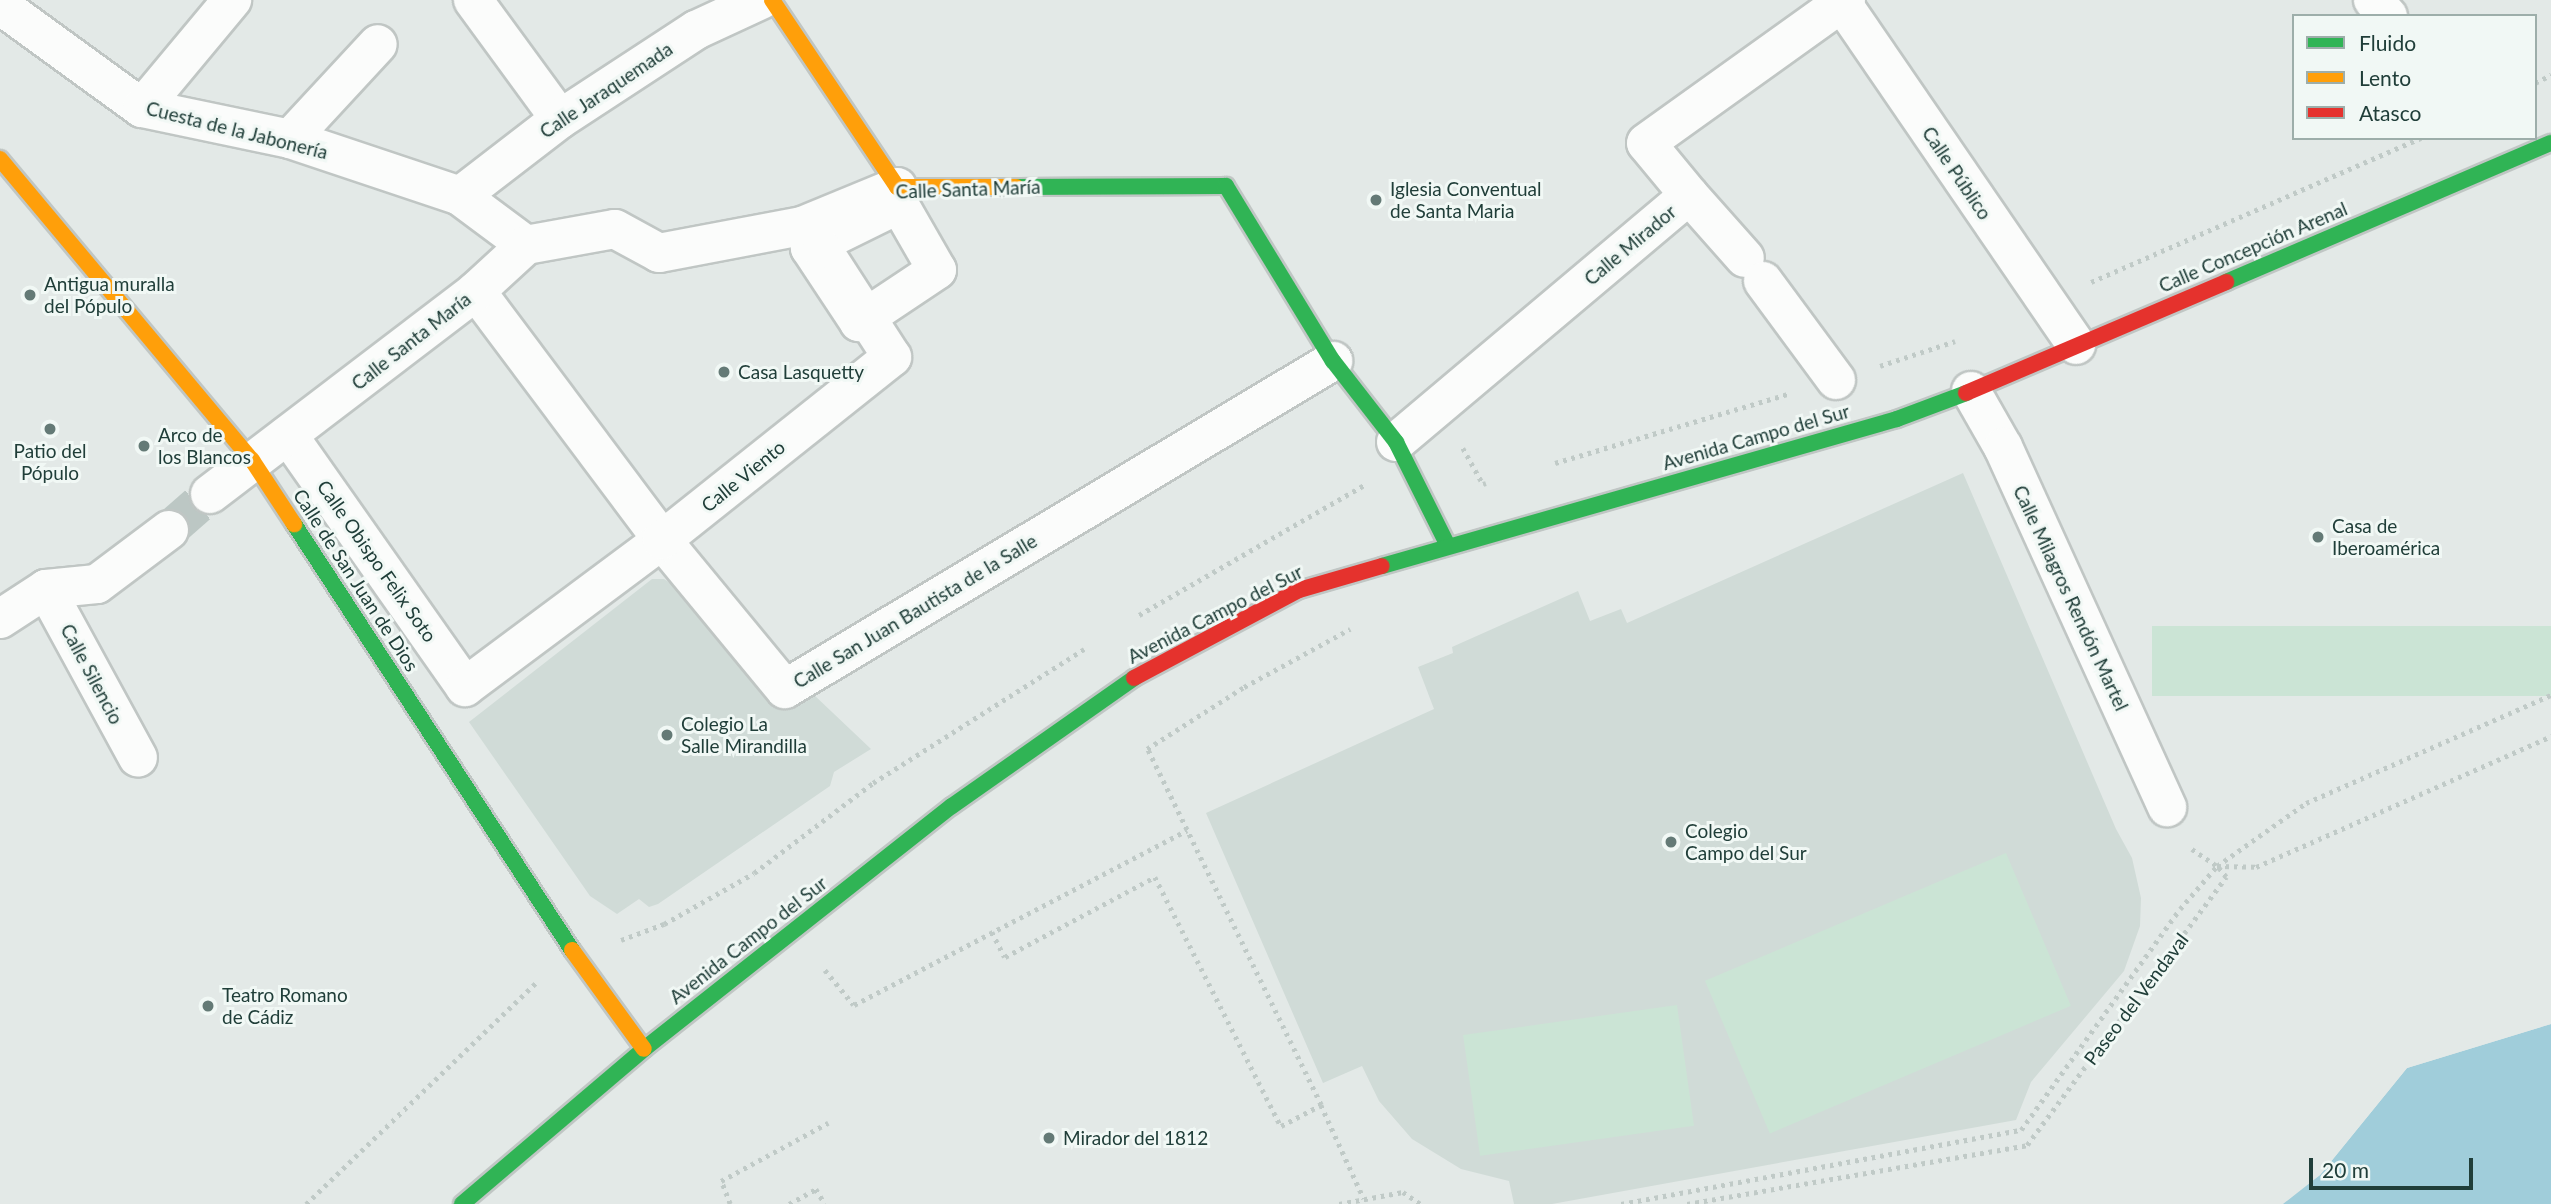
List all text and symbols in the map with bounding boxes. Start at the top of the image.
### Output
legend [2292,14,2537,140]
text: Fluido [2359,30,2416,55]
street label: Calle Jaraquemada [535,37,677,143]
text: Lento [2359,65,2411,90]
street label: Cuesta de la Jabonería [144,96,330,164]
text: Atasco [2359,100,2421,125]
street label: Calle Público [1918,122,1996,224]
street label: Calle Santa María [895,175,1041,203]
place label: Iglesia Conventual de Santa Maria [1390,178,1542,222]
marker: Iglesia Conventual de Santa Maria [1368,192,1384,208]
street label: Calle Concepción Arenal [2155,197,2351,297]
street label: Calle Mirador [1580,200,1680,290]
place label: Antigua muralla del Pópulo [44,273,175,317]
marker: Antigua muralla del Pópulo [22,287,38,303]
street label: Calle Santa María [347,287,475,395]
place label: Casa Lasquetty [738,361,864,383]
marker: Casa Lasquetty [716,364,732,380]
street label: Avenida Campo del Sur [1660,399,1852,475]
marker: Patio del Pópulo [42,421,58,437]
place label: Arco de los Blancos [158,424,251,468]
street label: Calle Viento [696,435,790,517]
marker: Arco de los Blancos [136,438,152,454]
place label: Patio del Pópulo [14,440,86,484]
street label: Calle Obispo Felix Soto [312,476,442,646]
street label: Calle Milagros Rendón Martel [2009,482,2133,714]
street label: Calle de San Juan de Dios [288,484,424,676]
place label: Casa de Iberoamérica [2332,515,2440,559]
street label: Calle San Juan Bautista de la Salle [789,529,1041,693]
marker: Casa de Iberoamérica [2310,529,2326,545]
street label: Avenida Campo del Sur [1124,560,1306,668]
street label: Calle Silencio [56,620,128,728]
place label: Colegio La Salle Mirandilla [681,713,807,757]
marker: Colegio La Salle Mirandilla [659,727,675,743]
place label: Colegio Campo del Sur [1685,820,1807,864]
marker: Colegio Campo del Sur [1663,834,1679,850]
street label: Avenida Campo del Sur [665,871,831,1009]
street label: Paseo del Vendaval [2079,928,2193,1070]
place label: Teatro Romano de Cádiz [222,984,348,1028]
marker: Teatro Romano de Cádiz [200,998,216,1014]
place label: Mirador del 1812 [1063,1127,1209,1149]
marker: Mirador del 1812 [1041,1130,1057,1146]
scale bar [2313,1144,2478,1188]
text: 20 m [2322,1157,2369,1182]

